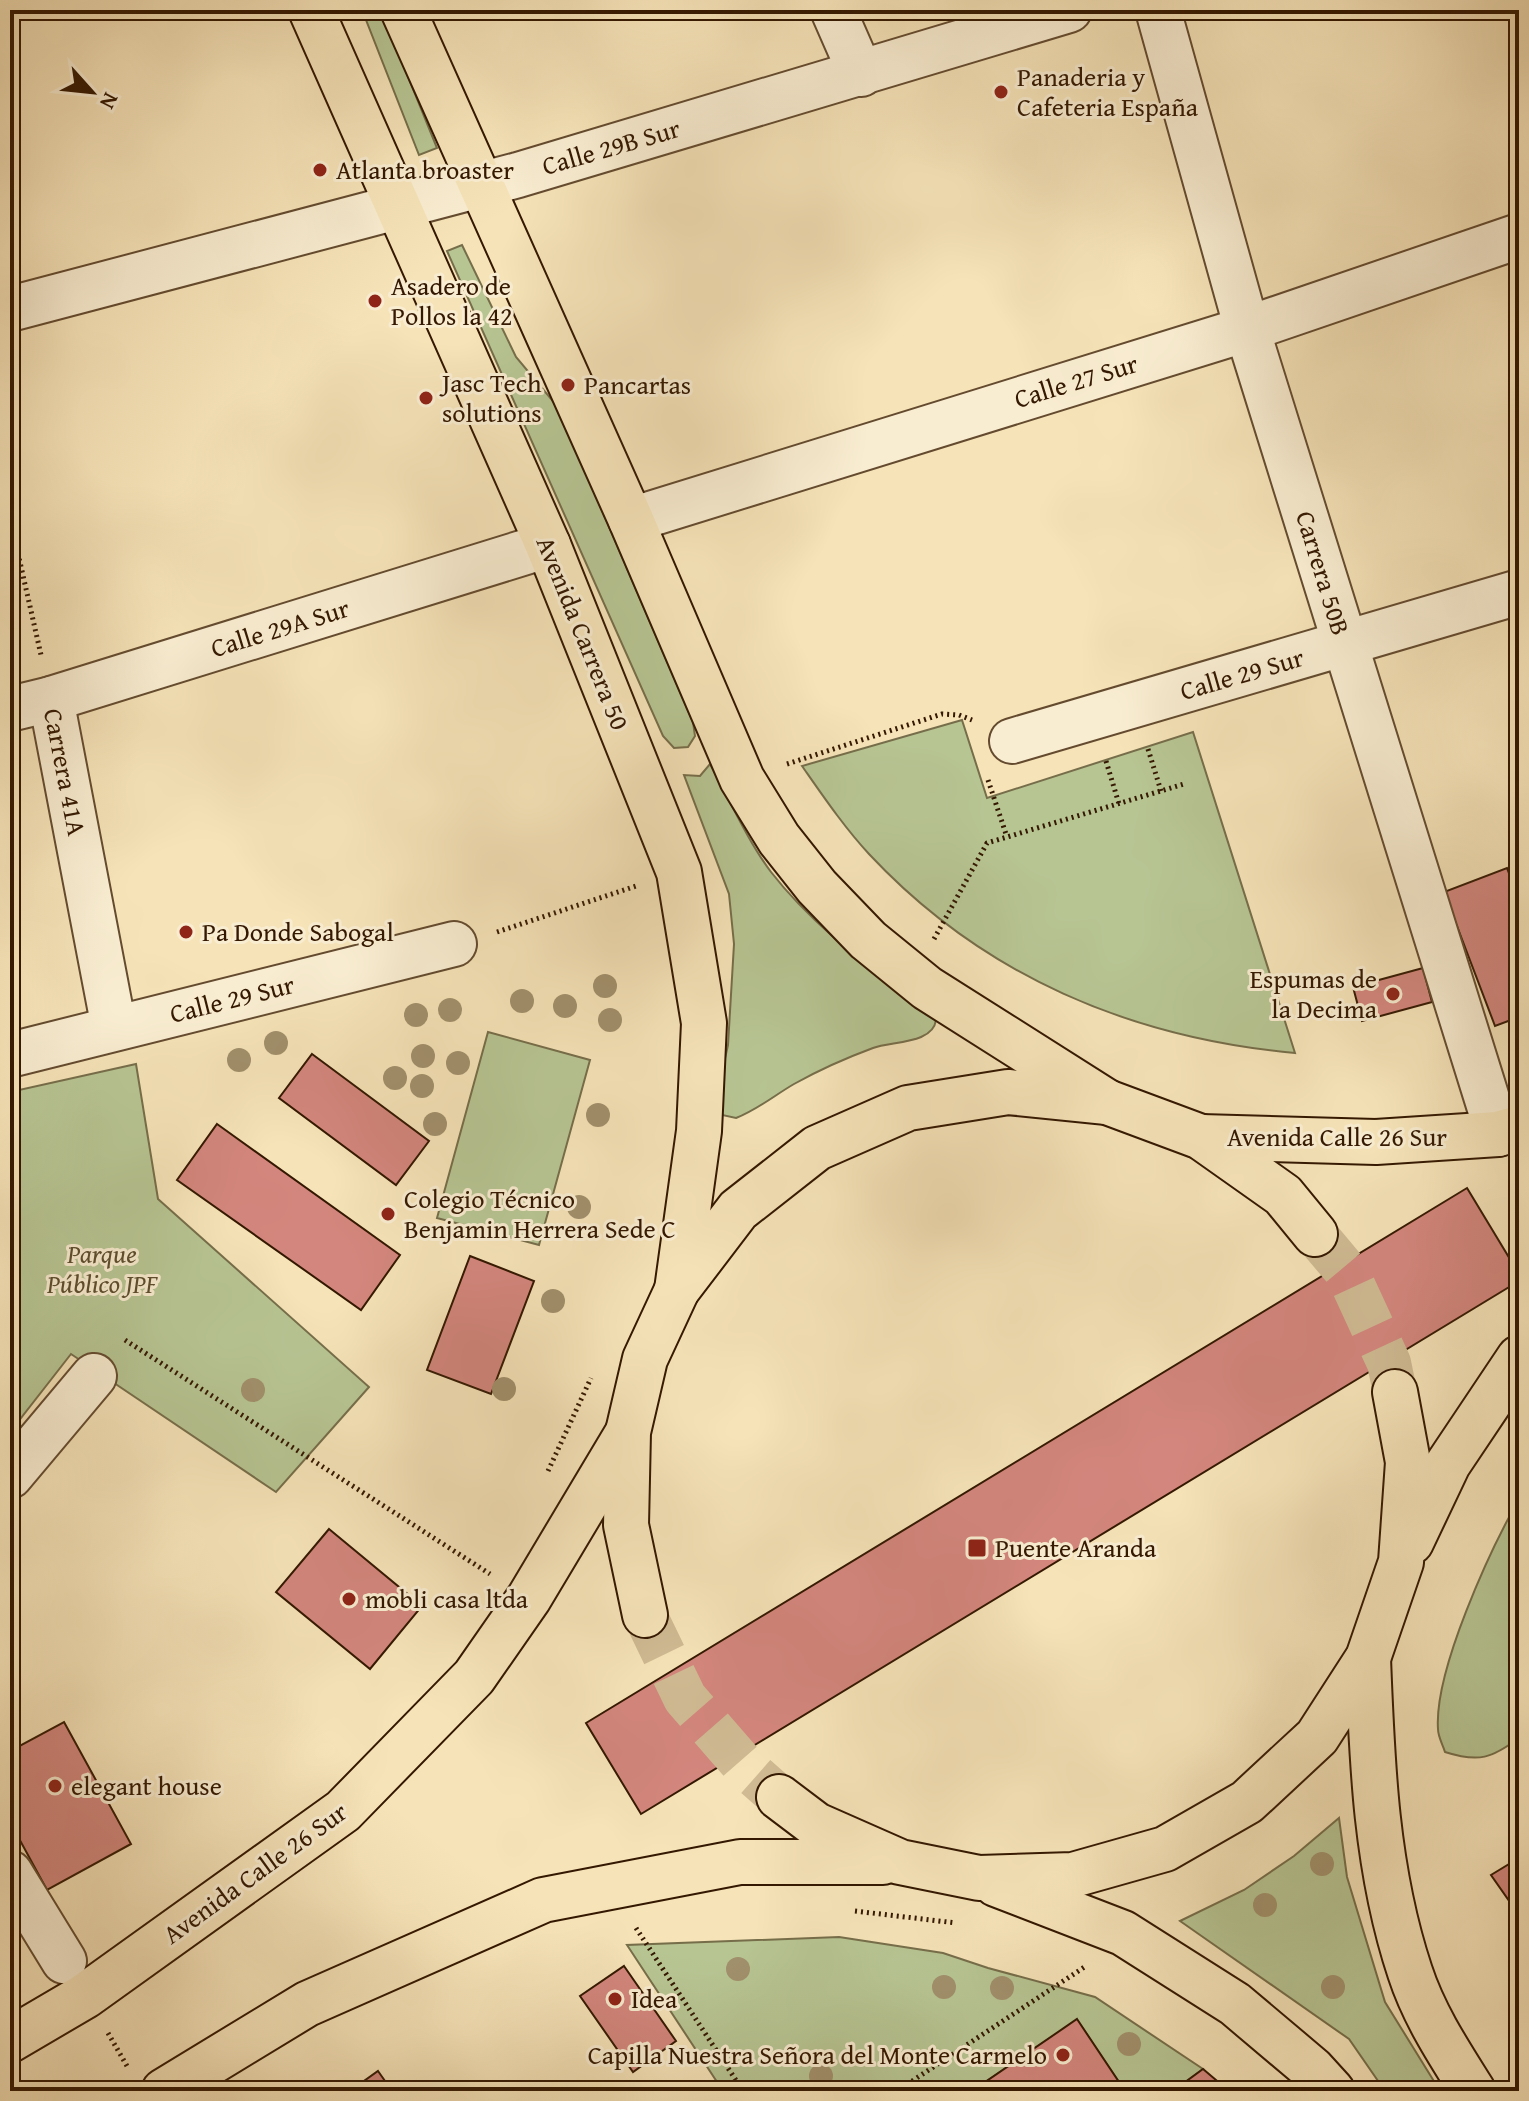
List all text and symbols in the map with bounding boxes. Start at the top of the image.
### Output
north arrow [52,52,132,132]
place label: Panaderia y Cafeteria España [1017,57,1199,126]
marker: Panaderia y Cafeteria España [992,83,1010,101]
text: N [92,87,127,115]
street label: Calle 29B Sur [537,108,685,185]
place label: Atlanta broaster [336,150,514,189]
marker: Atlanta broaster [311,161,329,179]
place label: Asadero de Pollos la 42 [391,266,513,335]
marker: Asadero de Pollos la 42 [366,292,384,310]
street label: Calle 27 Sur [1009,343,1143,418]
place label: Jasc Tech solutions [439,363,542,432]
place label: Pancartas [584,365,691,404]
marker: Pancartas [559,376,577,394]
marker: Jasc Tech solutions [417,389,435,407]
street label: Carrera 50B [1286,506,1361,640]
street label: Avenida Carrera 50 [527,530,640,736]
street label: Calle 29A Sur [206,588,354,667]
street label: Calle 29 Sur [1175,637,1309,710]
street label: Carrera 41A [34,705,97,839]
place label: Pa Donde Sabogal [202,912,394,951]
marker: Pa Donde Sabogal [177,923,195,941]
place label: Espumas de la Decima [1250,959,1378,1028]
street label: Calle 29 Sur [165,964,299,1033]
marker: Espumas de la Decima [1384,985,1402,1003]
street label: Avenida Calle 26 Sur [1227,1117,1447,1156]
place label: Colegio Técnico Benjamin Herrera Sede C [404,1179,676,1248]
marker: Colegio Técnico Benjamin Herrera Sede C [379,1205,397,1223]
park label: Parque Público JPF [46,1234,158,1303]
place label: Puente Aranda [995,1528,1157,1567]
marker: Puente Aranda [966,1537,988,1559]
place label: mobli casa ltda [365,1579,529,1618]
marker: mobli casa ltda [340,1590,358,1608]
place label: elegant house [71,1766,222,1805]
marker: elegant house [46,1777,64,1795]
street label: Avenida Calle 26 Sur [154,1792,355,1953]
place label: Idea [631,1979,678,2018]
marker: Idea [606,1990,624,2008]
place label: Capilla Nuestra Señora del Monte Carmelo [588,2035,1047,2074]
marker: Capilla Nuestra Señora del Monte Carmelo [1054,2046,1072,2064]

